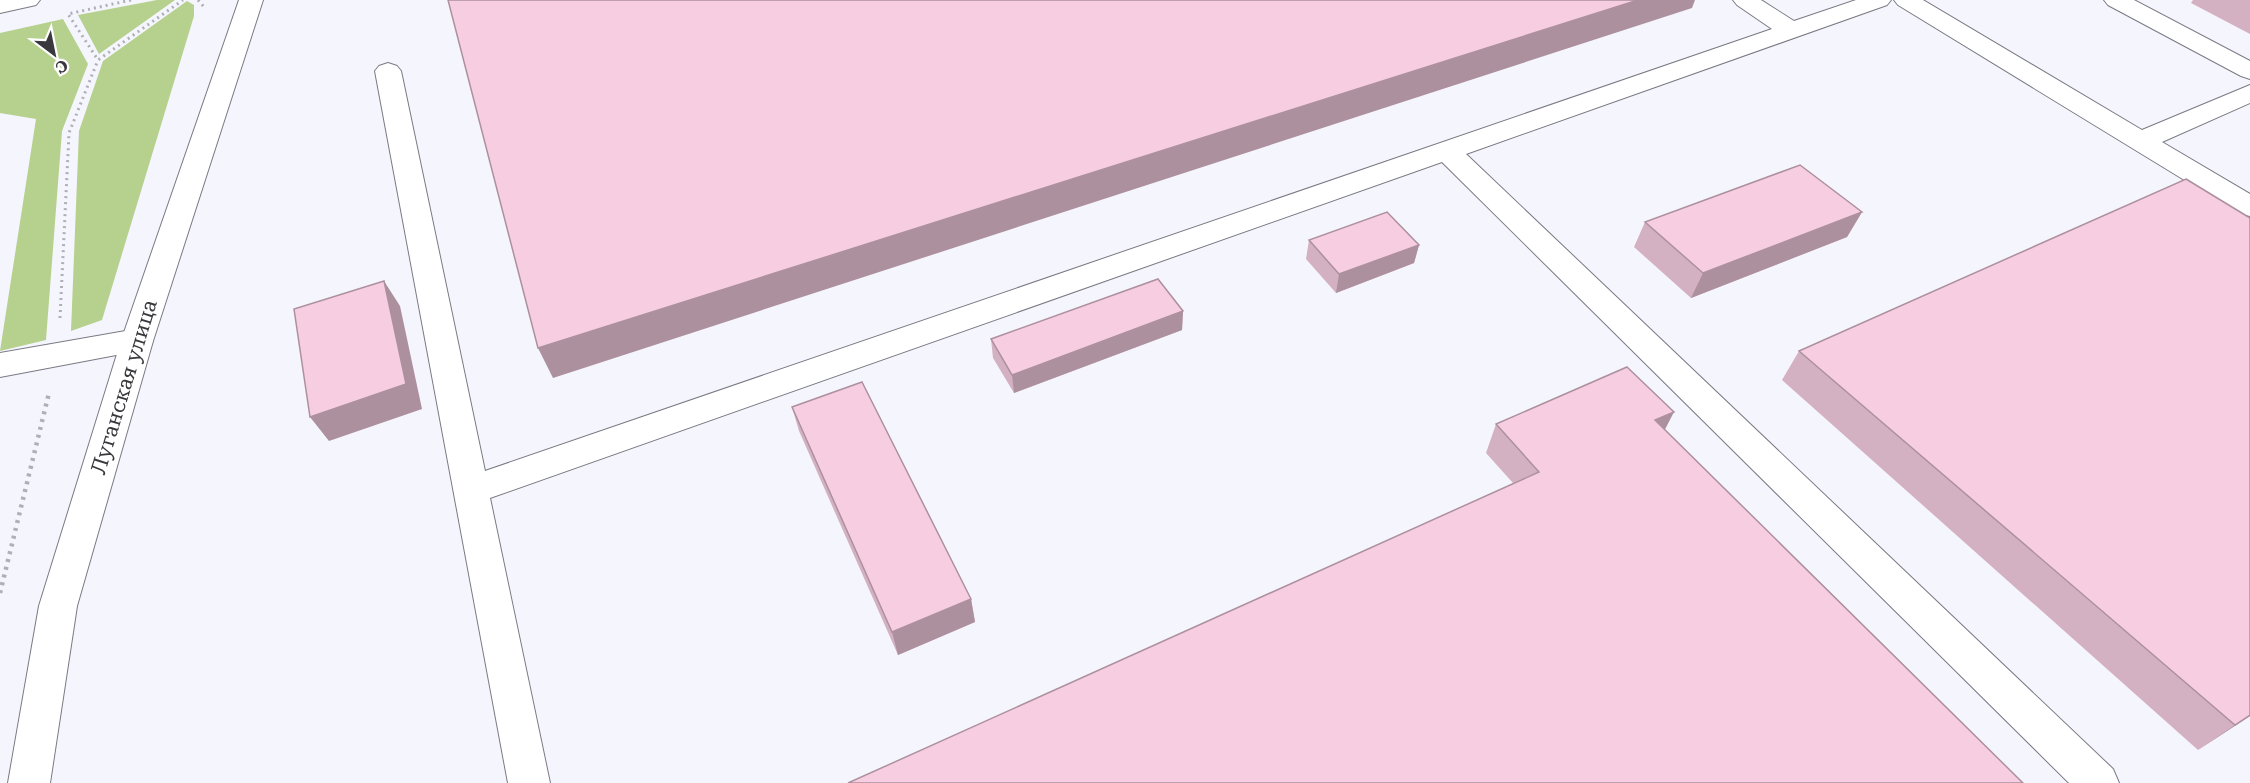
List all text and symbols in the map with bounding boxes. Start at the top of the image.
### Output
north arrow [24,24,84,84]
text: С [52,55,71,77]
street label: Луганская улица [86,296,162,477]

